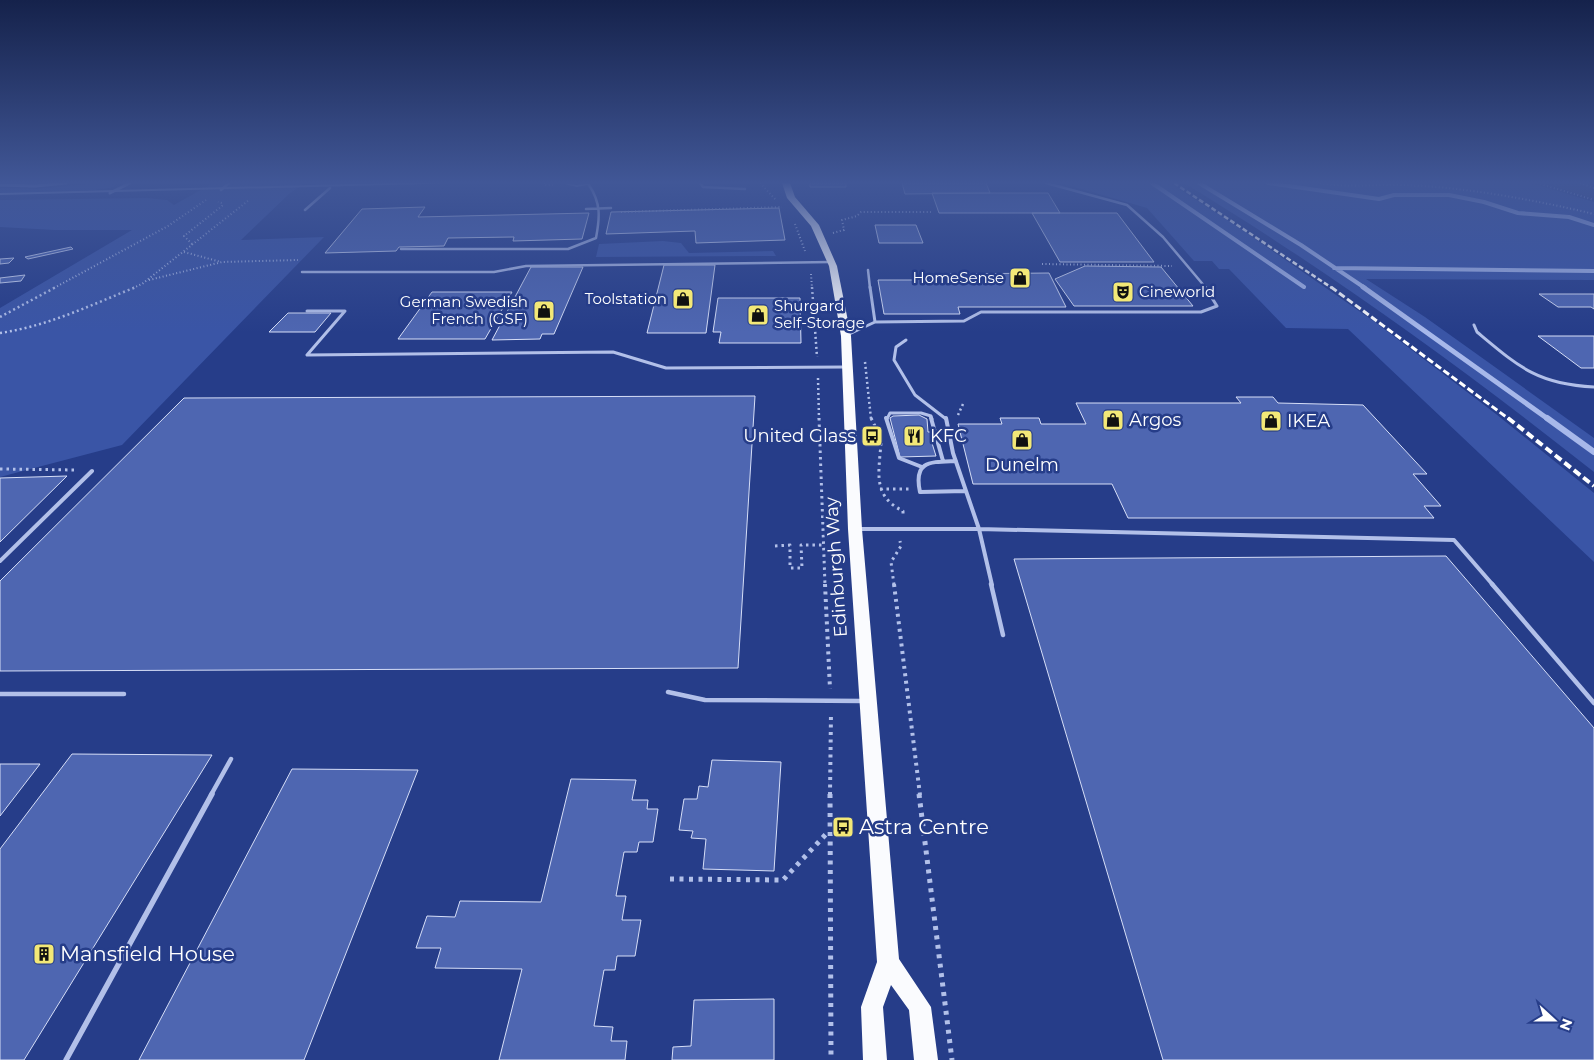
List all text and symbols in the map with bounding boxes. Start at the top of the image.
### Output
shop icon: HomeSense [1008,266,1032,290]
place label: HomeSense [913,268,1004,287]
theatre icon: Cineworld [1111,280,1135,304]
place label: Cineworld [1139,282,1215,301]
shop icon: Toolstation [671,287,695,311]
place label: Toolstation [585,289,667,308]
place label: German Swedish French (GSF) [400,292,528,328]
place label: Shurgard Self-Storage [774,296,865,332]
shop icon: German Swedish French (GSF) [532,299,556,323]
shop icon: Shurgard Self-Storage [746,303,770,327]
shop icon: Argos [1101,408,1125,432]
place label: Argos [1129,409,1182,431]
shop icon: IKEA [1259,409,1283,433]
place label: IKEA [1287,410,1330,432]
bus stop icon: United Glass [860,424,884,448]
restaurant icon: KFC [902,424,926,448]
place label: United Glass [743,425,856,447]
place label: KFC [930,425,967,447]
shop icon: Dunelm [1010,428,1034,452]
place label: Dunelm [985,454,1059,476]
street label: Edinburgh Way [820,496,852,638]
place label: Astra Centre [859,814,989,839]
bus stop icon: Astra Centre [831,815,855,839]
place label: Mansfield House [60,941,235,966]
building icon: Mansfield House [32,942,56,966]
north arrow [1529,995,1579,1045]
text: N [1556,1016,1577,1033]

